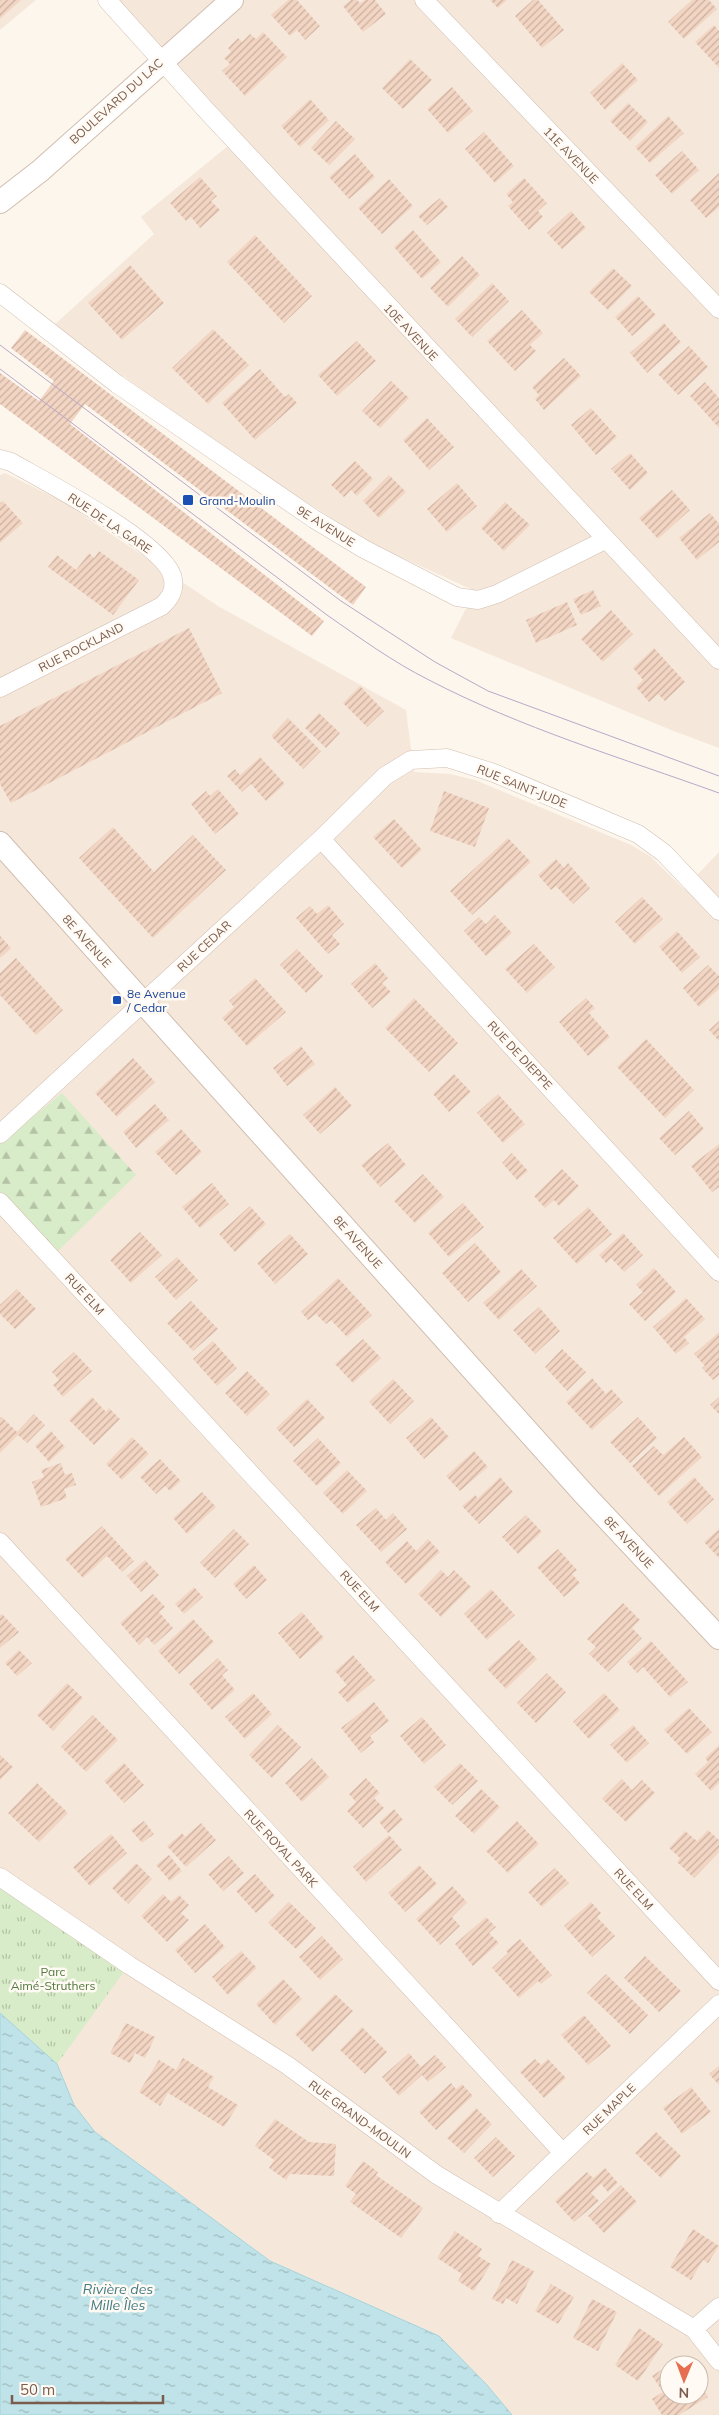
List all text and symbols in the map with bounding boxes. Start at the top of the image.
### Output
street label: BOULEVARD DU LAC [66,55,166,147]
street label: 11E AVENUE [540,124,602,186]
street label: 10E AVENUE [381,300,441,364]
street label: RUE DE LA GARE [65,489,155,557]
marker: Grand-Moulin [181,493,195,507]
place label: Grand-Moulin [199,493,275,508]
street label: 9E AVENUE [294,502,358,550]
street label: RUE ROCKLAND [36,619,126,675]
street label: RUE SAINT-JUDE [475,761,569,811]
street label: 8E AVENUE [59,912,115,970]
street label: RUE CEDAR [174,917,234,975]
place label: 8e Avenue / Cedar [126,986,186,1015]
marker: 8e Avenue / Cedar [111,994,123,1006]
street label: RUE DE DIEPPE [484,1018,556,1092]
street label: 8E AVENUE [330,1213,386,1271]
street label: RUE ELM [62,1270,108,1318]
street label: 8E AVENUE [601,1513,657,1571]
street label: RUE ELM [337,1567,383,1615]
street label: RUE ROYAL PARK [241,1806,321,1890]
street label: RUE ELM [611,1865,657,1913]
park label: Parc Aimé-Struthers [11,1964,95,1993]
street label: RUE GRAND-MOULIN [306,2077,414,2161]
street label: RUE MAPLE [579,2080,639,2138]
water label: Rivière des Mille Îles [83,2280,153,2314]
north arrow [659,2355,709,2405]
scale bar [12,2372,164,2404]
text: 50 m [20,2380,55,2399]
text: N [678,2384,689,2402]

